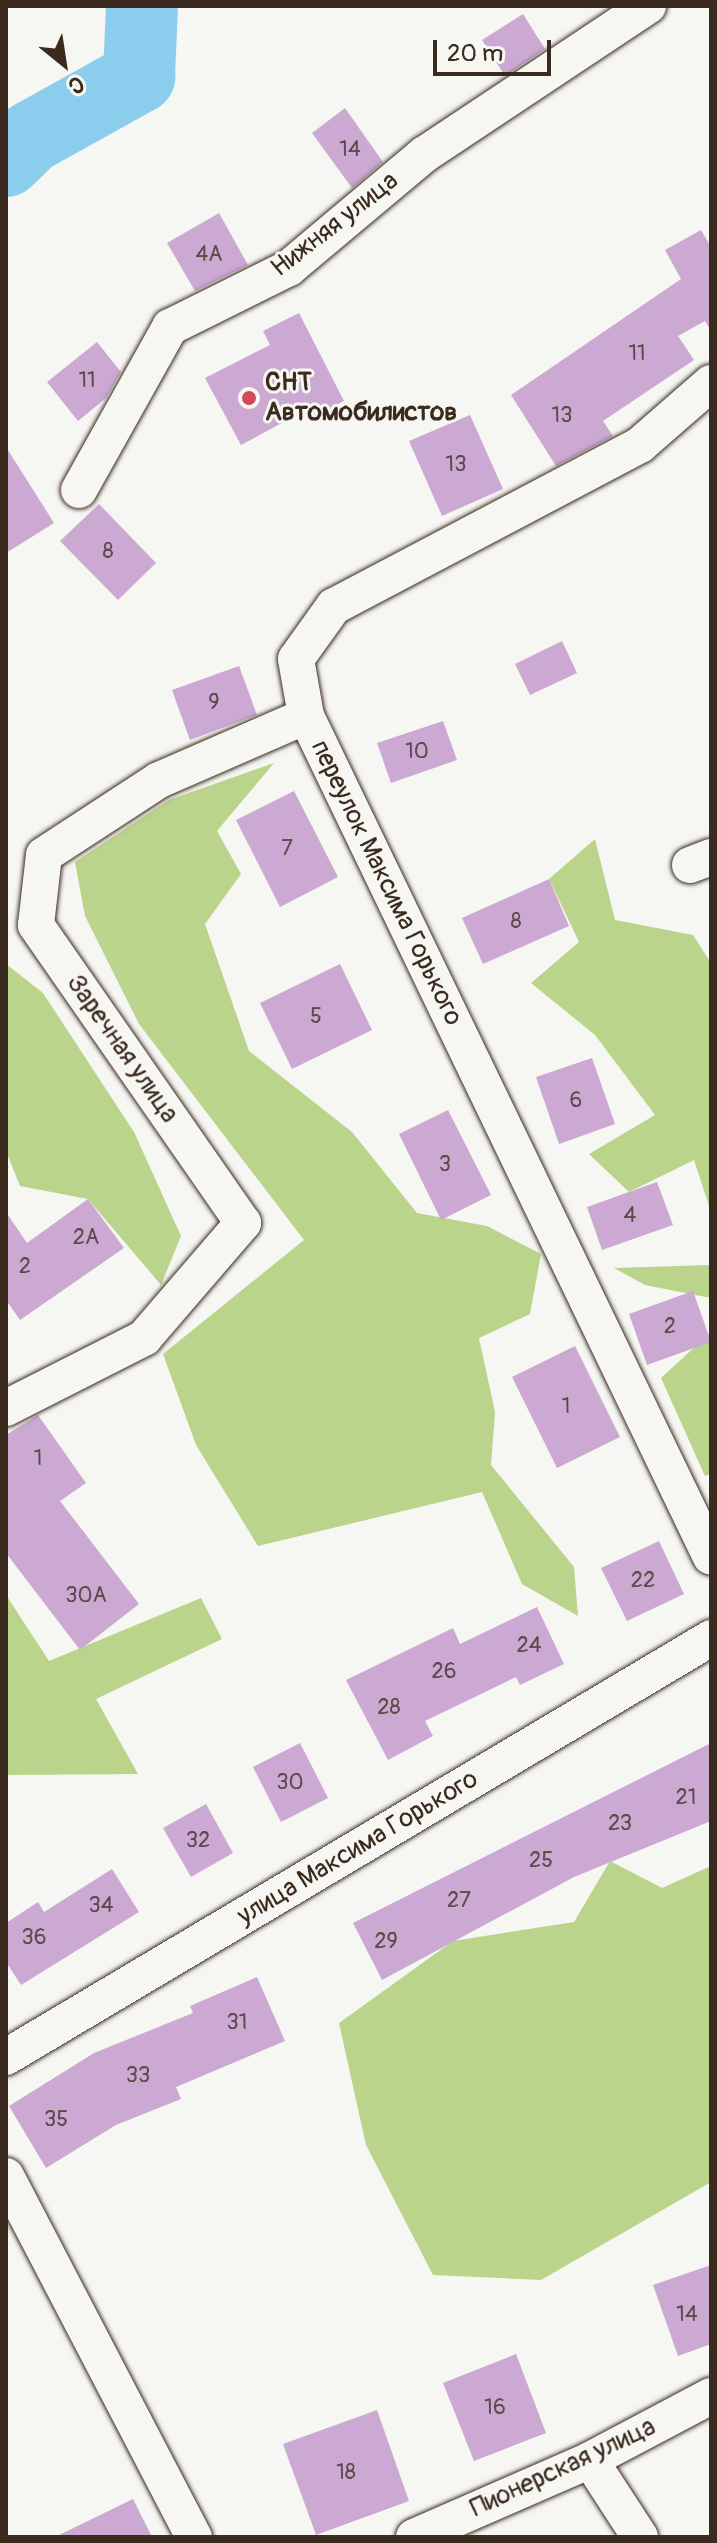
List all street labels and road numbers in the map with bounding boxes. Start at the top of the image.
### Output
street label: Нижняя улица [265,166,405,284]
street label: переулок Максима Горького [303,735,469,1031]
street label: Заречная улица [59,969,185,1129]
street label: улица Максима Горького [232,1764,484,1932]
street label: Пионерская улица [466,2411,660,2525]

